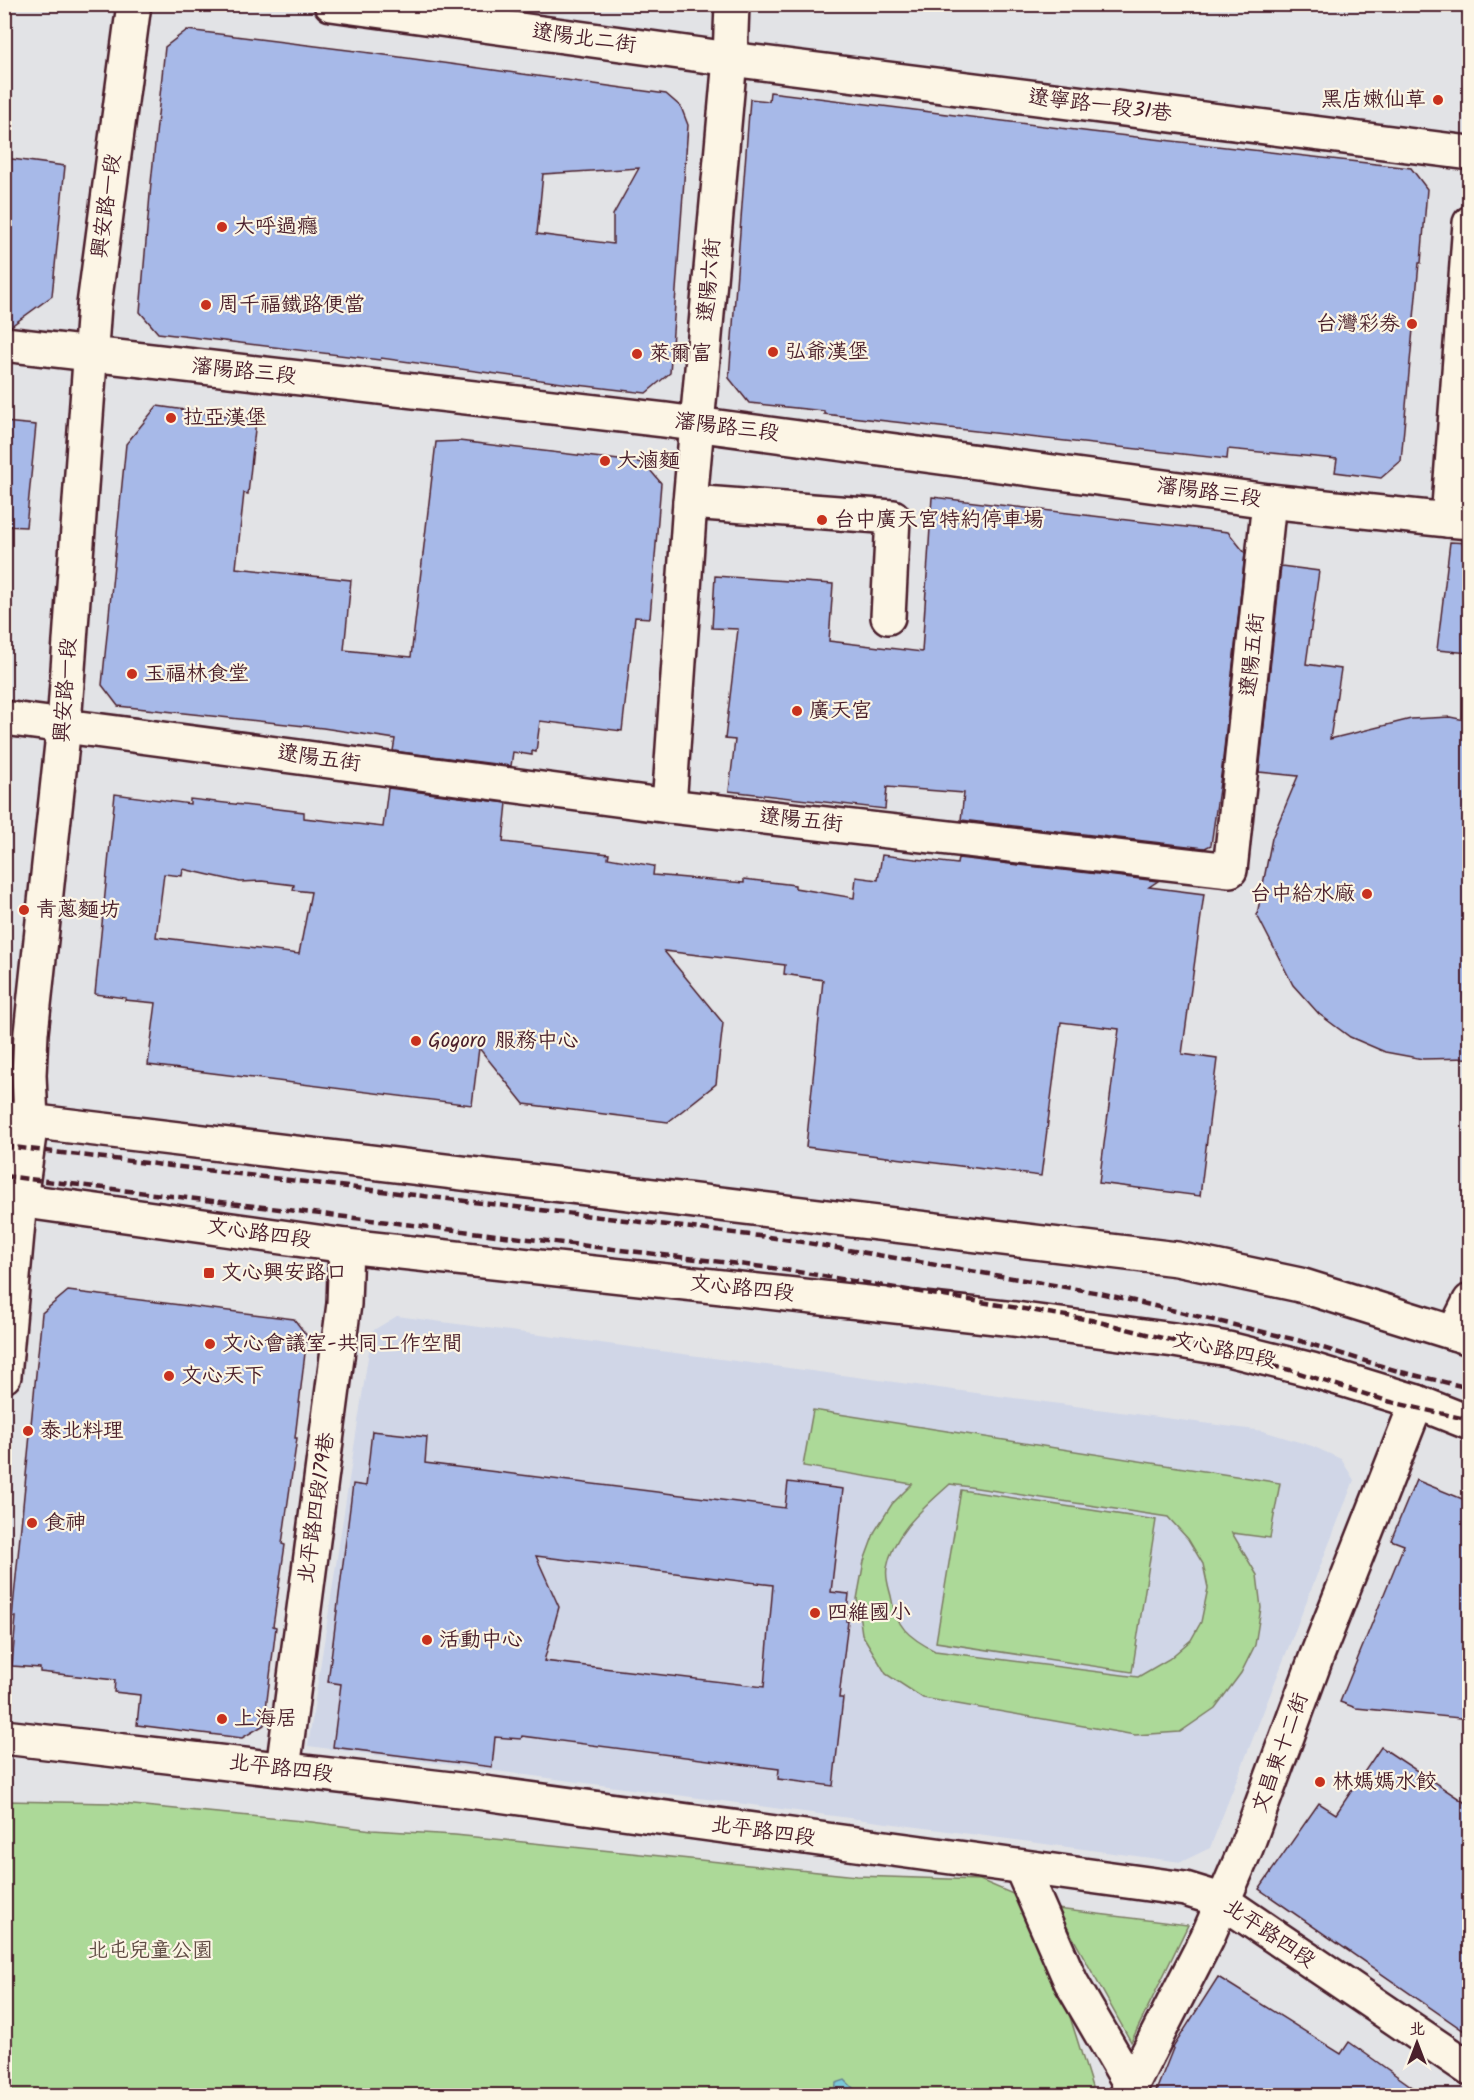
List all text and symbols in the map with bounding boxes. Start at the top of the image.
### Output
street label: 遼陽北二街 [530,15,638,63]
street label: 遼寧路一段31巷 [1026,81,1174,131]
place label: 黑店嫩仙草 [1321,84,1426,117]
marker: 黑店嫩仙草 [1431,93,1445,107]
street label: 興安路一段 [83,152,131,260]
place label: 大呼過癮 [234,211,318,244]
marker: 大呼過癮 [215,220,229,234]
street label: 遼陽六街 [690,237,730,323]
place label: 周千福鐵路便當 [218,289,365,322]
marker: 周千福鐵路便當 [199,298,213,312]
place label: 台灣彩券 [1316,308,1400,341]
marker: 台灣彩券 [1405,317,1419,331]
place label: 弘爺漢堡 [785,336,869,369]
place label: 萊爾富 [649,338,712,371]
marker: 弘爺漢堡 [766,345,780,359]
marker: 萊爾富 [630,347,644,361]
street label: 瀋陽路三段 [190,350,298,394]
place label: 拉亞漢堡 [183,402,267,435]
street label: 瀋陽路三段 [673,405,781,451]
marker: 拉亞漢堡 [164,411,178,425]
place label: 大滷麵 [617,445,680,478]
marker: 大滷麵 [598,454,612,468]
street label: 瀋陽路三段 [1155,469,1263,517]
place label: 台中廣天宮特約停車場 [834,504,1044,537]
marker: 台中廣天宮特約停車場 [815,513,829,527]
street label: 遼陽五街 [1232,612,1274,698]
street label: 興安路一段 [46,636,86,744]
place label: 玉福林食堂 [144,658,249,691]
marker: 玉福林食堂 [125,667,139,681]
place label: 廣天宮 [809,695,872,728]
marker: 廣天宮 [790,704,804,718]
street label: 遼陽五街 [275,737,363,781]
street label: 遼陽五街 [758,800,844,842]
place label: 台中給水廠 [1250,878,1355,911]
marker: 台中給水廠 [1360,887,1374,901]
place label: 青蔥麵坊 [36,894,120,927]
marker: 青蔥麵坊 [17,903,31,917]
place label: Gogoro 服務中心 [428,1025,579,1058]
marker: Gogoro 服務中心 [409,1034,423,1048]
street label: 文心路四段 [205,1210,313,1258]
place label: 文心興安路口 [221,1257,347,1290]
marker: 文心興安路口 [202,1266,216,1280]
street label: 文心路四段 [688,1267,796,1311]
street label: 文心路四段 [1169,1324,1279,1378]
place label: 文心會議室-共同工作空間 [222,1328,463,1361]
marker: 文心會議室-共同工作空間 [203,1337,217,1351]
place label: 文心天下 [181,1360,265,1393]
marker: 文心天下 [162,1369,176,1383]
place label: 泰北料理 [40,1415,124,1448]
marker: 泰北料理 [21,1424,35,1438]
street label: 北平路四段179巷 [290,1430,344,1586]
place label: 食神 [44,1507,86,1540]
marker: 食神 [25,1516,39,1530]
place label: 四維國小 [827,1597,911,1630]
marker: 四維國小 [808,1606,822,1620]
place label: 活動中心 [439,1624,523,1657]
marker: 活動中心 [420,1633,434,1647]
street label: 文昌東十二街 [1244,1688,1318,1818]
place label: 上海居 [234,1703,297,1736]
marker: 上海居 [215,1712,229,1726]
street label: 北平路四段 [227,1746,335,1792]
place label: 林媽媽水餃 [1332,1766,1437,1799]
marker: 林媽媽水餃 [1313,1775,1327,1789]
street label: 北平路四段 [709,1808,817,1856]
street label: 北平路四段 [1216,1891,1322,1977]
park label: 北屯兒童公園 [87,1935,213,1968]
north arrow [1387,2013,1447,2073]
text: 北 [1409,2017,1425,2042]

